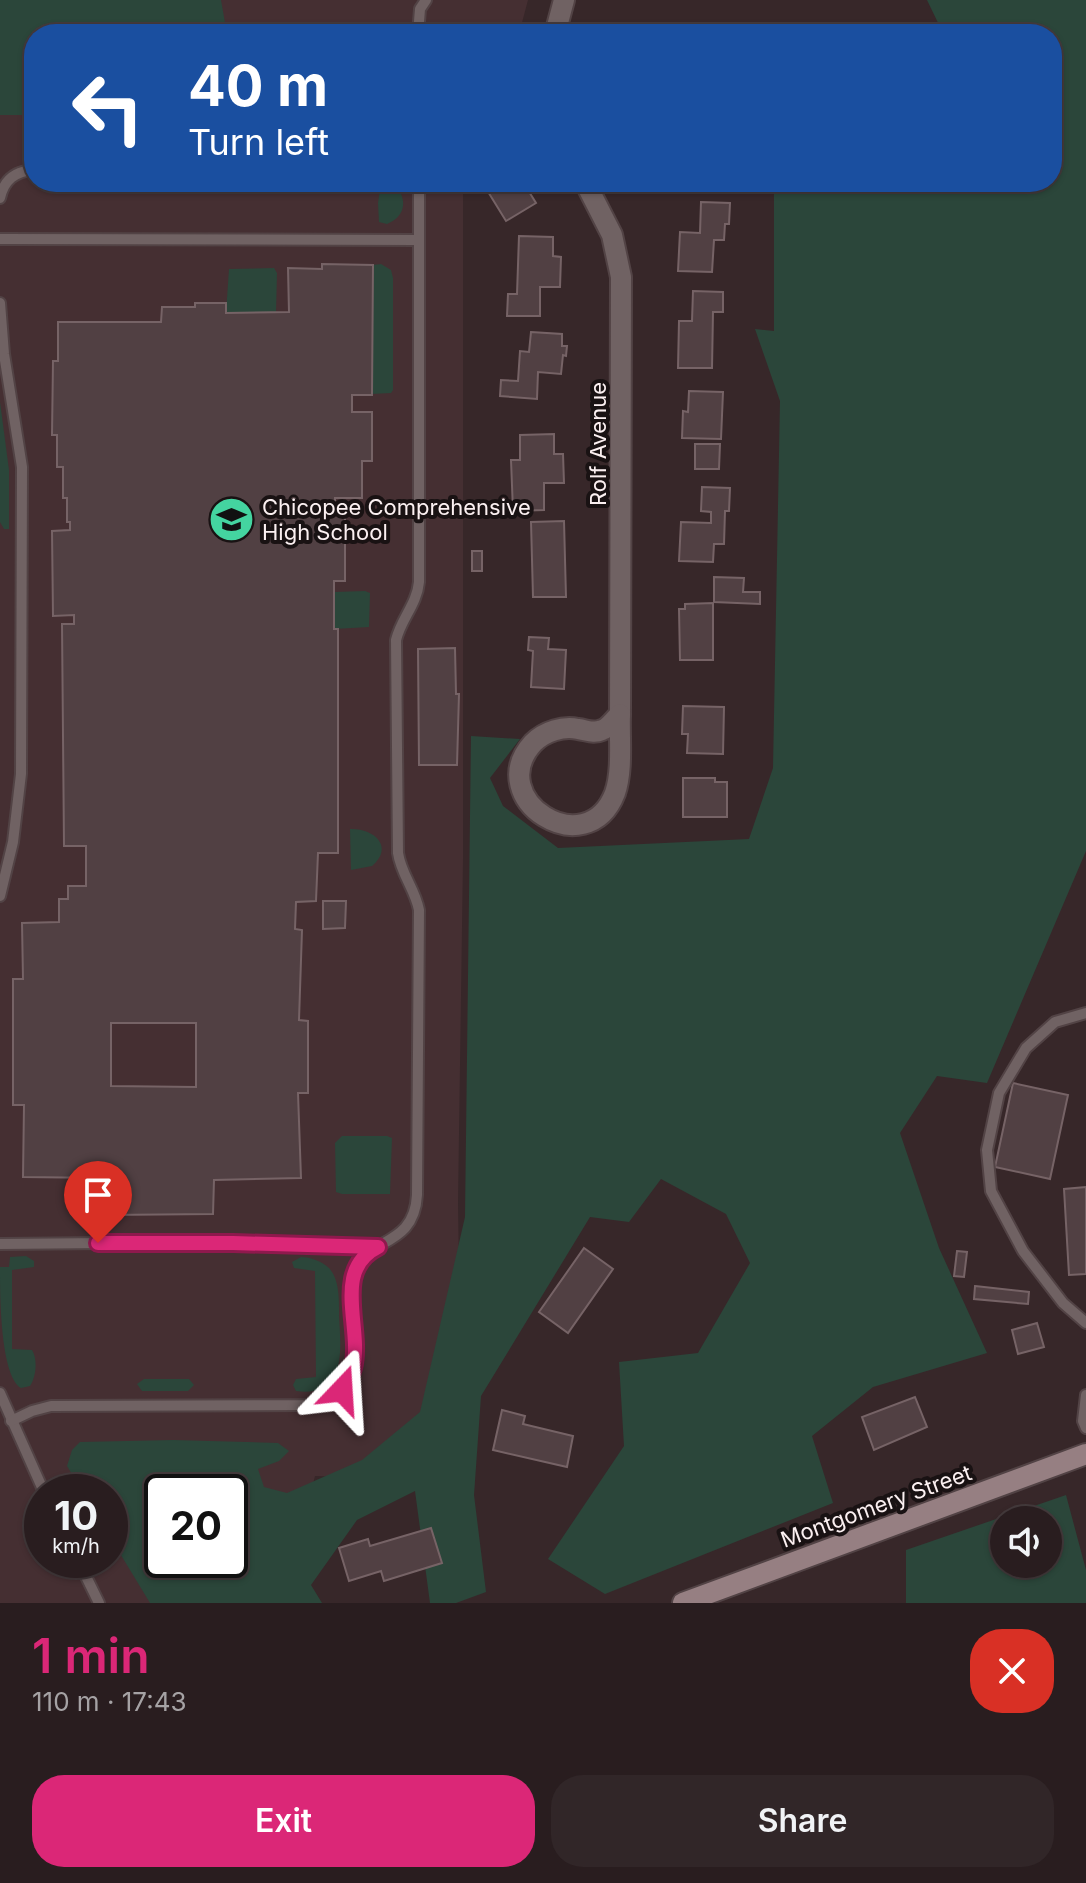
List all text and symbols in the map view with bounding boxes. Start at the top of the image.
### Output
text: 40 m [188,52,328,120]
icon: left [56,56,160,160]
text: Turn left [188,120,329,164]
street label: Rolf Avenue [585,382,611,506]
place label: Chicopee Comprehensive High School [262,494,531,545]
school or university icon: Chicopee Comprehensive High School [207,496,255,544]
pin [64,1161,132,1243]
icon: arrive [76,1173,120,1217]
position arrow [300,1348,384,1432]
street label: Montgomery Street [777,1459,975,1553]
speed limit sign: 20 [144,1474,248,1578]
text: 10 [54,1491,98,1540]
map controls [990,1506,1062,1578]
button: sound [990,1506,1062,1578]
text: km/h [52,1534,100,1558]
text: 1 min [32,1626,150,1685]
button: close [970,1629,1054,1713]
text: 110 m · 17:43 [32,1686,187,1717]
button: Exit [32,1775,535,1867]
button: Share [551,1775,1054,1867]

